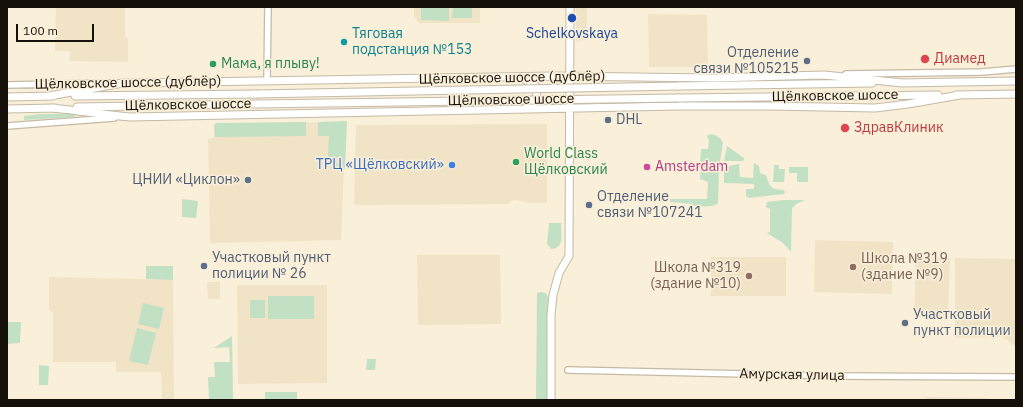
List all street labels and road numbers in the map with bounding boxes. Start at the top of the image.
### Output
street label: Щёлковское шоссе (дублёр) [419,68,605,88]
street label: Щёлковское шоссе (дублёр) [35,73,221,93]
street label: Щёлковское шоссе [772,86,898,106]
street label: Щёлковское шоссе [448,90,574,110]
street label: Щёлковское шоссе [125,95,251,115]
street label: Амурская улица [739,366,845,384]

